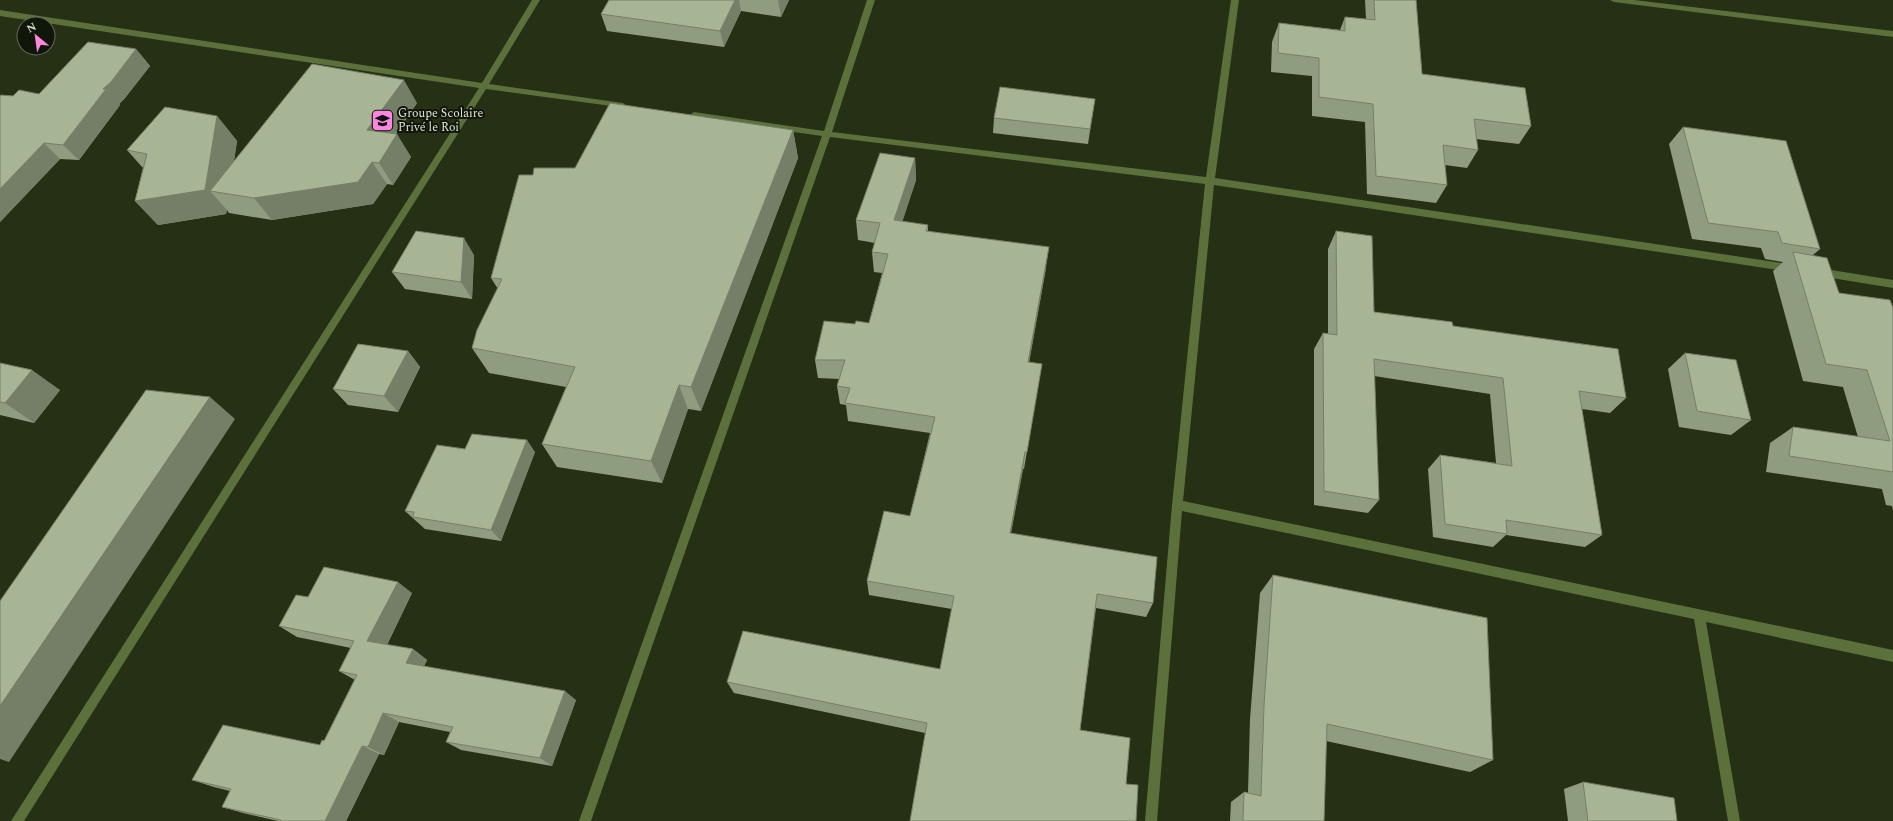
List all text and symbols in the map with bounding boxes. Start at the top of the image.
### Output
north arrow [16,16,56,56]
text: N [23,18,39,37]
place label: Groupe Scolaire Privé le Roi [398,104,484,137]
school or university icon: Groupe Scolaire Privé le Roi [370,107,396,133]

